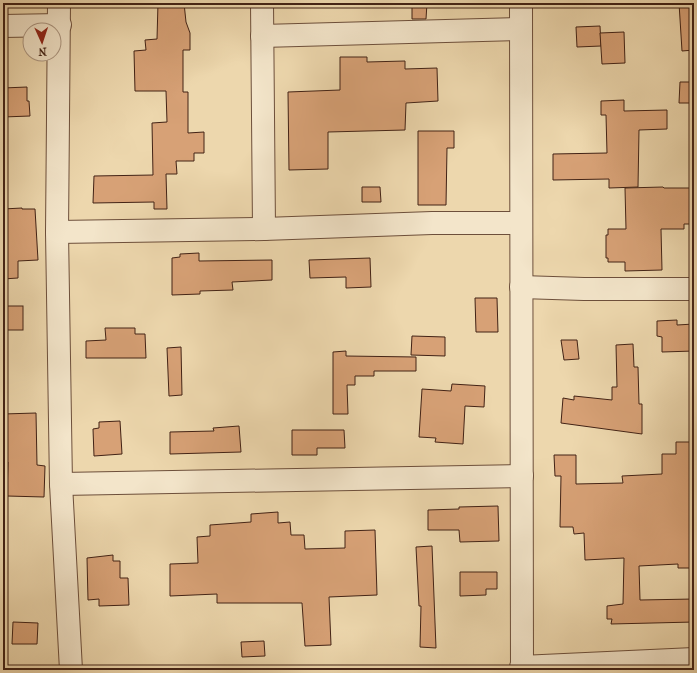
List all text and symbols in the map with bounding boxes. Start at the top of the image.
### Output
north arrow [22,22,62,62]
text: N [37,45,47,58]

